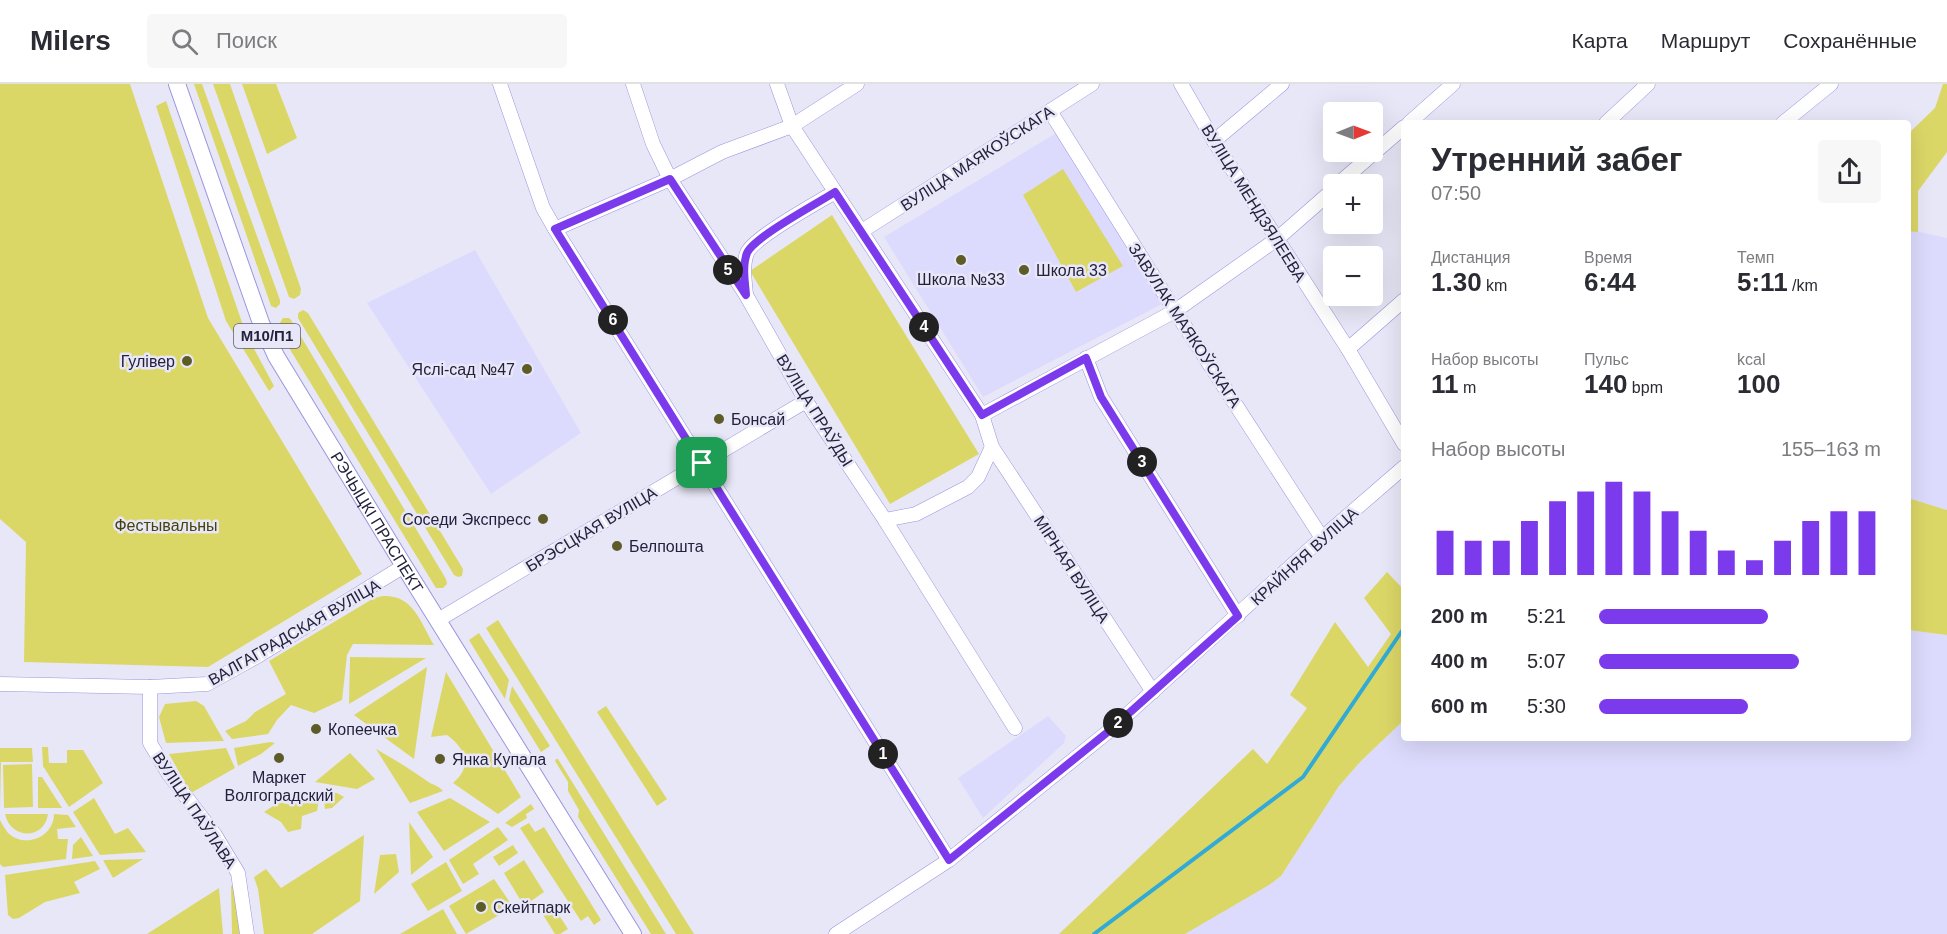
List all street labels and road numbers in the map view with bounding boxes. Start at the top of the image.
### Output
street label: ВУЛІЦА МАЯКОЎСКАГА [897,101,1057,214]
street label: ВУЛІЦА МЕНДЗЯЛЕЕВА [1198,122,1309,285]
street label: ЗАВУЛАК МАЯКОЎСКАГА [1125,239,1246,411]
road number: М10/П1 [234,324,300,348]
street label: ВУЛІЦА ПРАЎДЫ [773,350,858,469]
street label: РЭЧЫЦКІ ПРАСПЕКТ [328,449,426,596]
street label: БРЭСЦКАЯ ВУЛІЦА [523,484,660,575]
street label: КРАЙНЯЯ ВУЛІЦА [1247,503,1361,609]
street label: МІРНАЯ ВУЛІЦА [1031,513,1113,626]
street label: ВАЛГАГРАДСКАЯ ВУЛІЦА [206,576,383,689]
street label: ВУЛІЦА ПАЎЛАВА [150,748,241,872]

